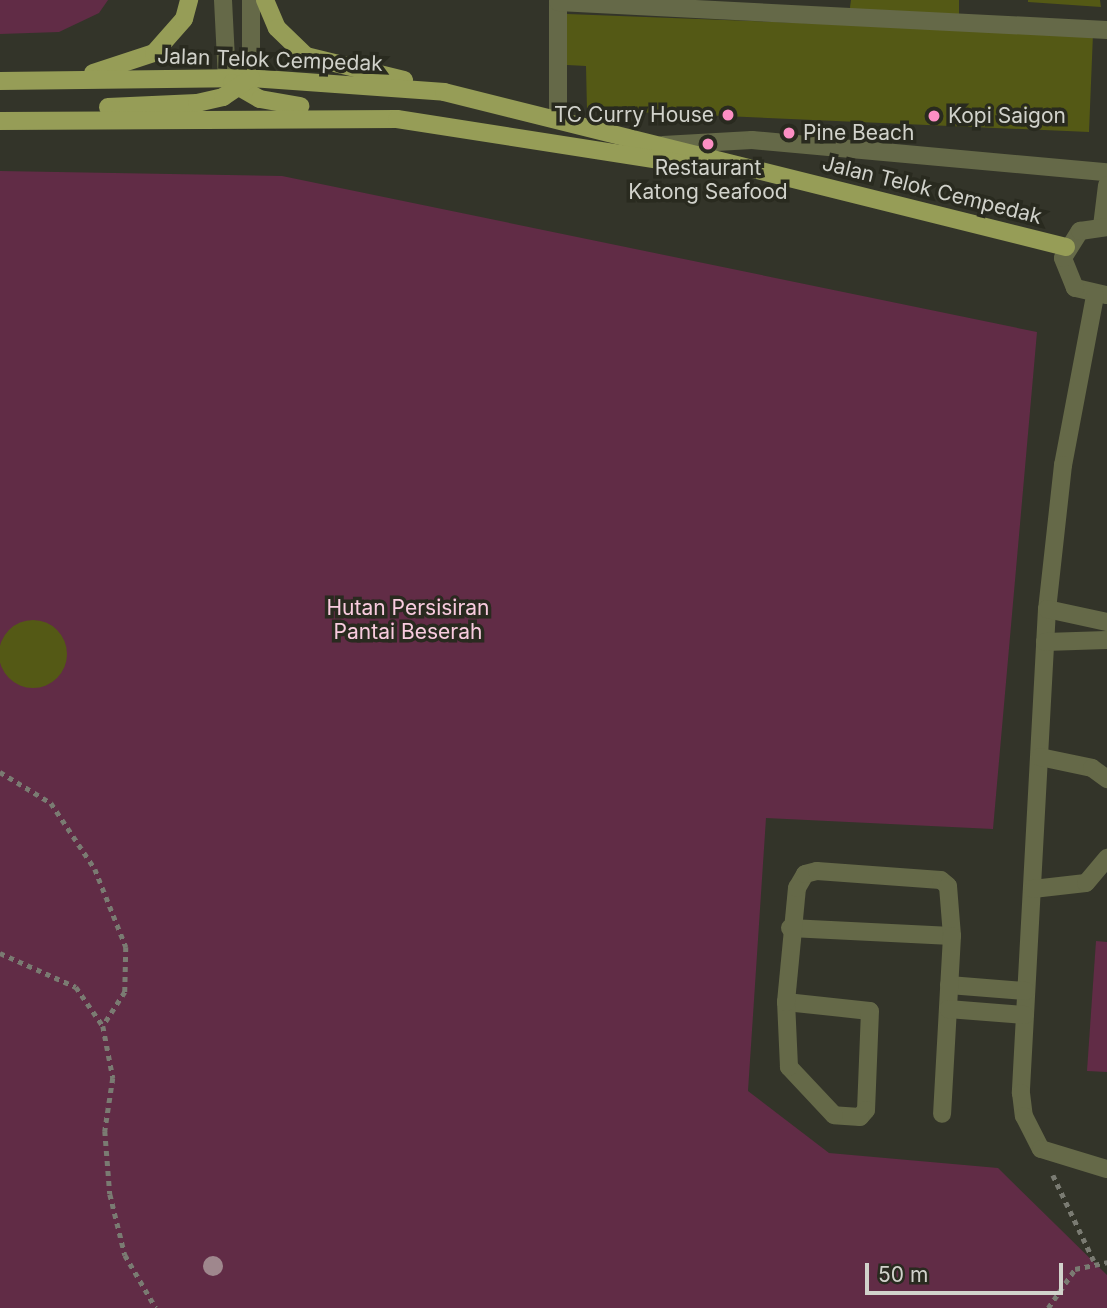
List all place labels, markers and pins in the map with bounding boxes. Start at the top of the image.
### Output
place label: TC Curry House [554,102,714,128]
place label: Kopi Saigon [948,103,1066,129]
marker: TC Curry House [720,107,736,123]
marker: Kopi Saigon [926,108,942,124]
place label: Pine Beach [803,120,914,146]
marker: Pine Beach [781,125,797,141]
marker: Restaurant Katong Seafood [700,136,716,152]
place label: Restaurant Katong Seafood [628,155,788,205]

